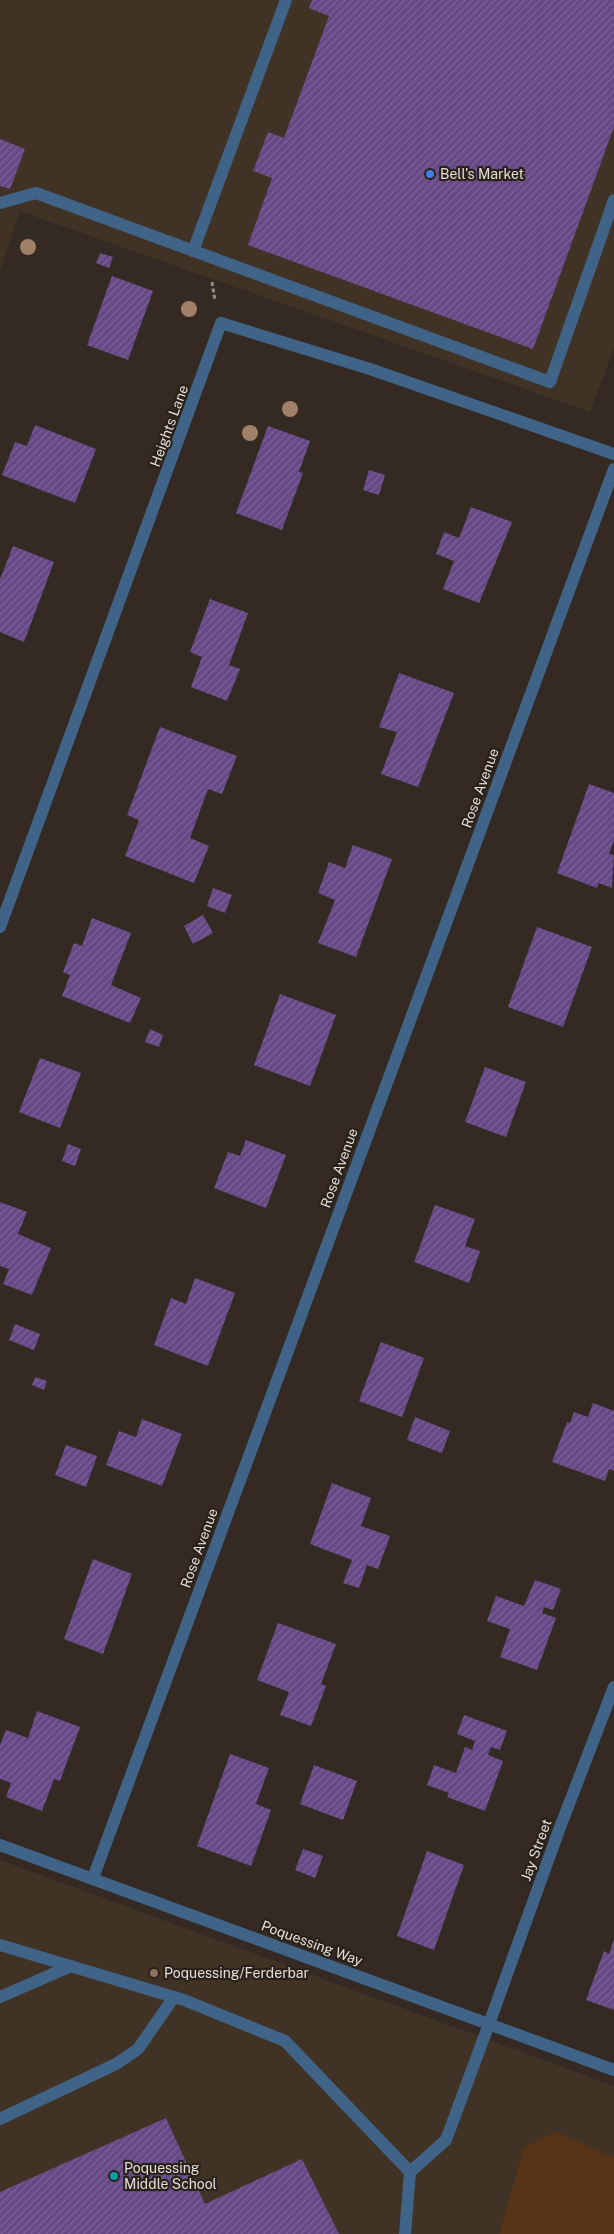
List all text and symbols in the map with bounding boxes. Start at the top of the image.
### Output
place label: Bell's Market [440,166,524,182]
marker: Bell's Market [424,168,436,180]
street label: Heights Lane [147,383,191,469]
street label: Rose Avenue [458,746,502,830]
street label: Rose Avenue [317,1126,361,1210]
street label: Rose Avenue [177,1506,221,1590]
street label: Jay Street [517,1817,555,1883]
street label: Poquessing Way [259,1917,365,1969]
place label: Poquessing/Ferderbar [164,1965,309,1981]
marker: Poquessing/Ferderbar [148,1967,160,1979]
place label: Poquessing Middle School [124,2160,217,2192]
marker: Poquessing Middle School [108,2170,120,2182]

